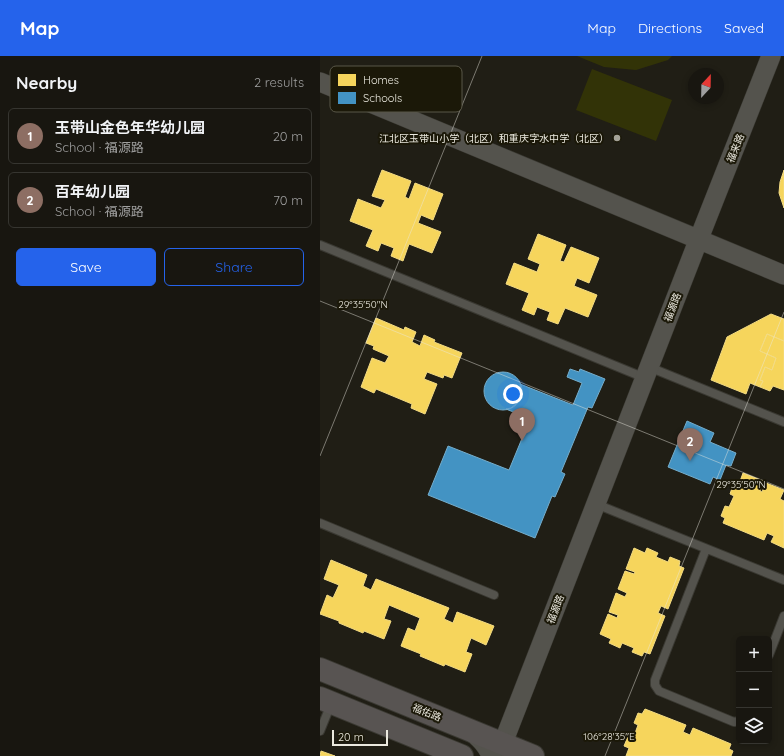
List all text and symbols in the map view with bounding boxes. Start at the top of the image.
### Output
text: Map [20,16,59,40]
text: Map [587,19,616,37]
text: Directions [638,19,702,37]
text: Saved [724,19,764,37]
legend [330,66,462,112]
north arrow [688,68,724,104]
text: Nearby [16,72,77,93]
text: Homes [363,73,399,87]
text: 2 results [254,74,304,90]
text: Schools [363,91,402,105]
text: 玉带山金色年华幼儿园 [55,118,205,137]
text: 1 [27,128,33,144]
text: 20 m [273,128,303,144]
place label: 江北区玉带山小学（北区）和重庆字水中学（北区） [379,132,609,145]
street label: 福来路 [724,132,747,165]
marker: 江北区玉带山小学（北区）和重庆字水中学（北区） [612,133,622,143]
text: School · 福源路 [55,139,144,155]
text: 百年幼儿园 [55,182,130,201]
text: 2 [26,192,34,208]
text: 70 m [273,192,303,208]
text: School · 福源路 [55,203,144,219]
button: Save [16,248,156,286]
button: Share [164,248,304,286]
street label: 福源路 [661,291,684,324]
text: 29°35'50"N [338,298,388,311]
your location [503,384,523,404]
pin: 1 [509,408,535,441]
pin: 2 [677,428,703,461]
text: 29°35'50"N [716,478,766,491]
street label: 福源路 [544,593,567,626]
map controls [736,636,772,744]
button: + [736,636,772,672]
button: − [736,672,772,708]
street label: 福佑路 [410,701,443,724]
button: layers [736,708,772,744]
scale bar [332,728,388,747]
text: 20 m [338,730,364,744]
text: 106°28'35"E [583,730,635,743]

